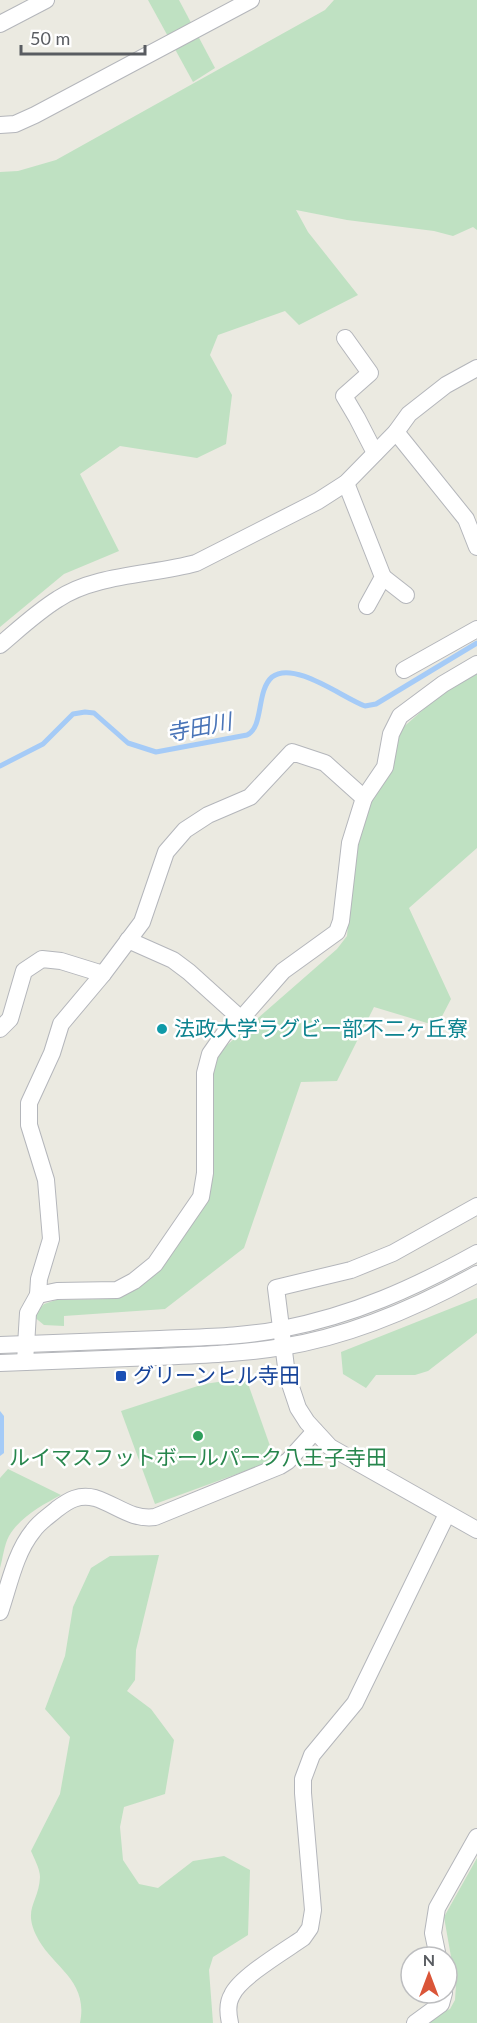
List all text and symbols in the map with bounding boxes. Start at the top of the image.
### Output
scale bar [21,18,146,56]
text: 50 m [30,27,70,49]
water label: 寺田川 [164,707,236,746]
place label: 法政大学ラグビー部不二ヶ丘寮 [174,1015,468,1040]
marker: 法政大学ラグビー部不二ヶ丘寮 [155,1022,169,1036]
place label: グリーンヒル寺田 [133,1362,300,1387]
marker: グリーンヒル寺田 [114,1369,128,1383]
marker: ルイマスフットボールパーク八王子寺田 [191,1429,205,1443]
place label: ルイマスフットボールパーク八王子寺田 [9,1444,387,1469]
north arrow [399,1945,459,2005]
text: N [423,1950,435,1969]

